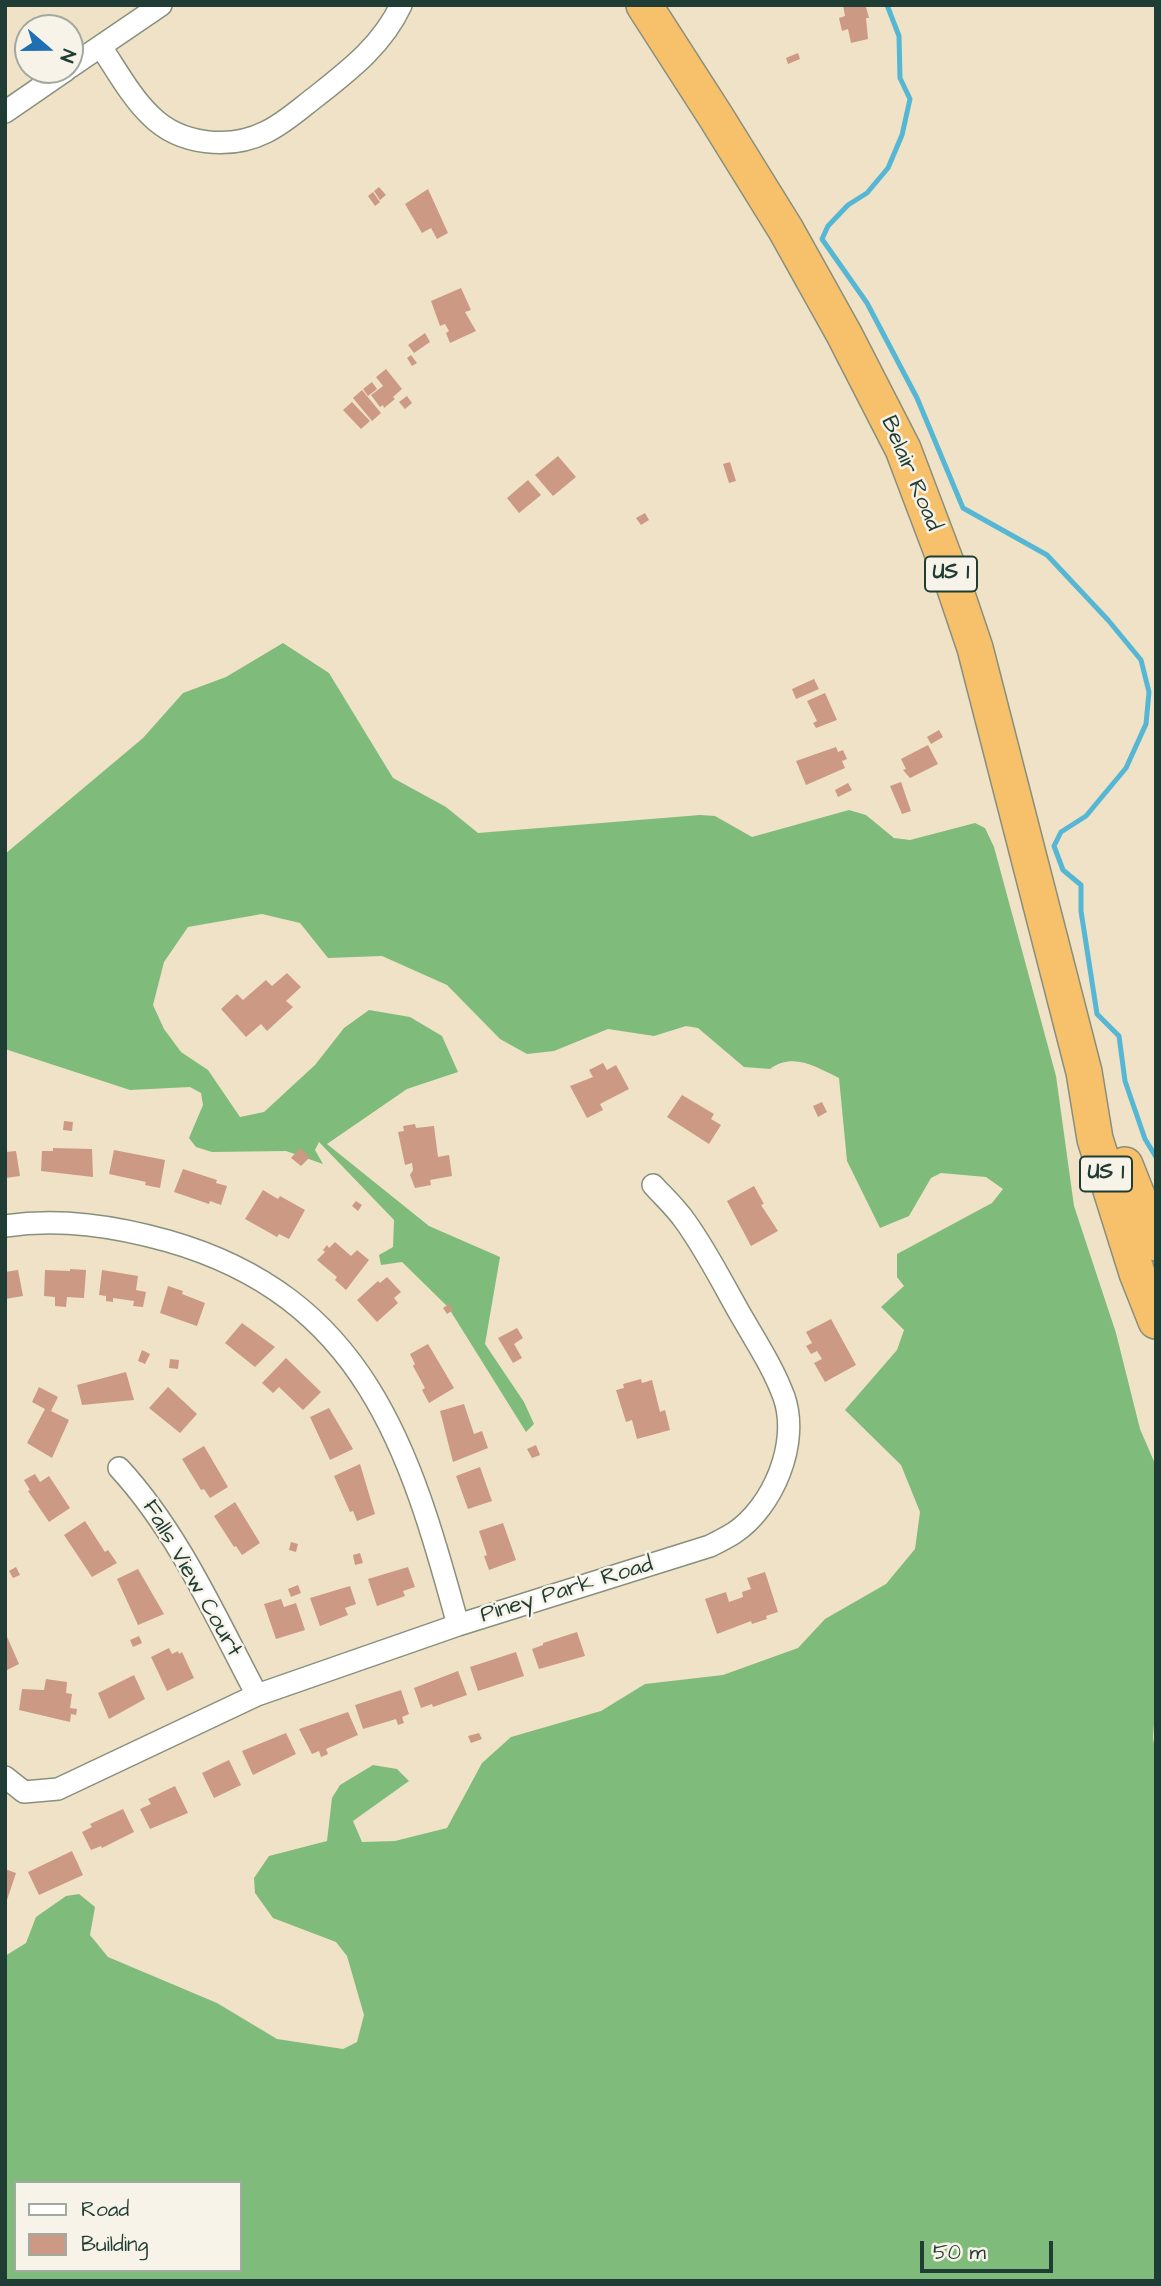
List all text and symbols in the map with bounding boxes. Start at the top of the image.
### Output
north arrow [14,14,84,84]
text: N [53,45,82,66]
street label: Belair Road [873,412,947,536]
road number: US 1 [925,556,977,592]
road number: US 1 [1080,1156,1132,1192]
street label: Falls View Court [135,1496,247,1662]
street label: Piney Park Road [477,1552,657,1630]
legend [14,2181,242,2272]
text: Road [81,2195,129,2224]
scale bar [923,2226,1056,2270]
text: Building [81,2230,148,2259]
text: 50 m [933,2238,986,2267]

